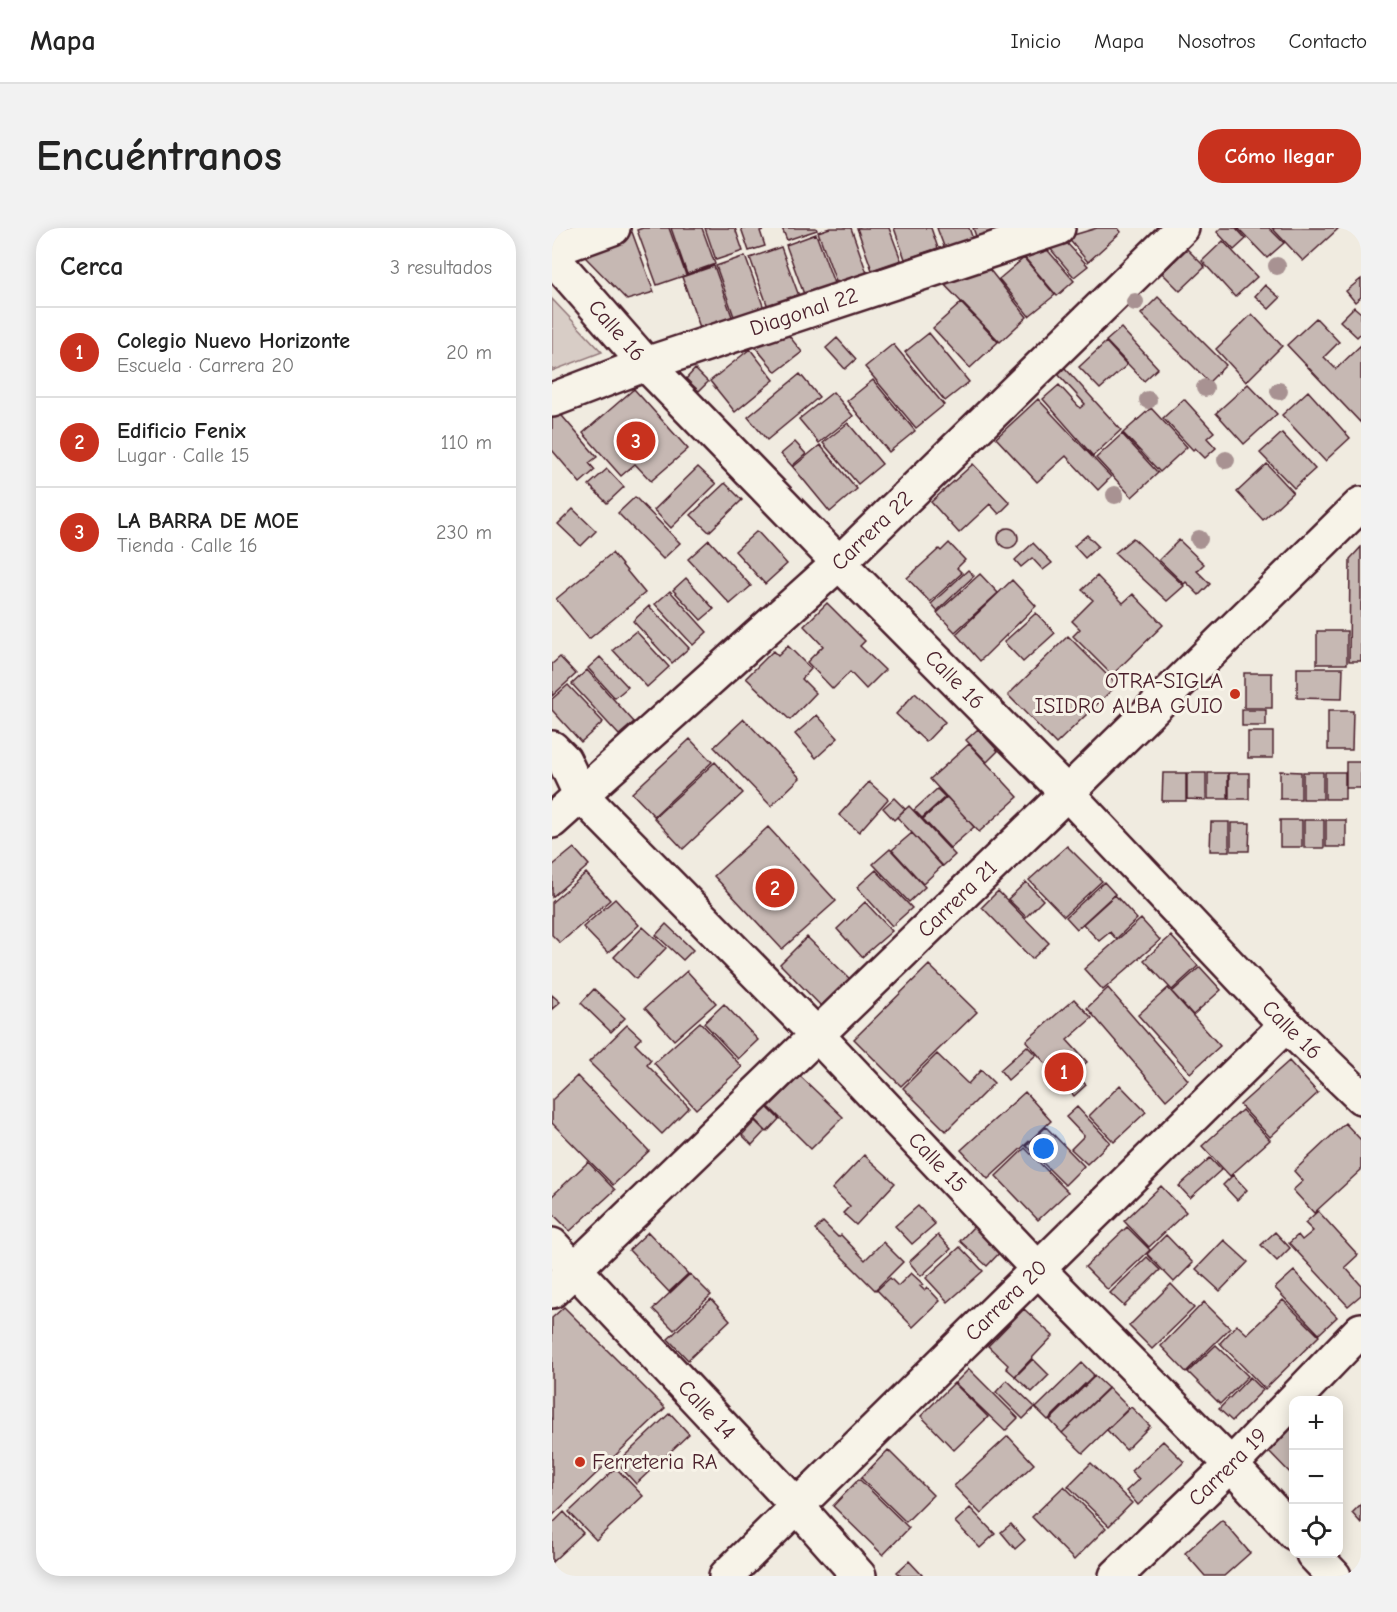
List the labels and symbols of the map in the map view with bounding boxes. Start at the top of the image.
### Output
street label: Diagonal 22 [747,282,861,342]
street label: Calle 16 [583,294,651,367]
pin: 3 [616,418,656,464]
street label: Carrera 22 [826,486,918,576]
street label: Calle 16 [920,644,990,715]
place label: OTRA-SIGLA ISIDRO ALBA GUIO [1035,668,1223,719]
marker: OTRA-SIGLA ISIDRO ALBA GUIO [1228,687,1242,701]
street label: Carrera 21 [912,855,1003,943]
pin: 2 [756,866,794,910]
street label: Calle 16 [1256,995,1327,1065]
pin: 1 [1044,1050,1084,1094]
street label: Calle 15 [903,1127,972,1198]
your location [1029,1134,1058,1163]
street label: Carrera 20 [960,1254,1053,1346]
street label: Calle 14 [672,1375,741,1445]
street label: Carrera 19 [1183,1423,1273,1512]
place label: Ferreteria RA [592,1449,718,1475]
marker: Ferreteria RA [573,1455,587,1469]

